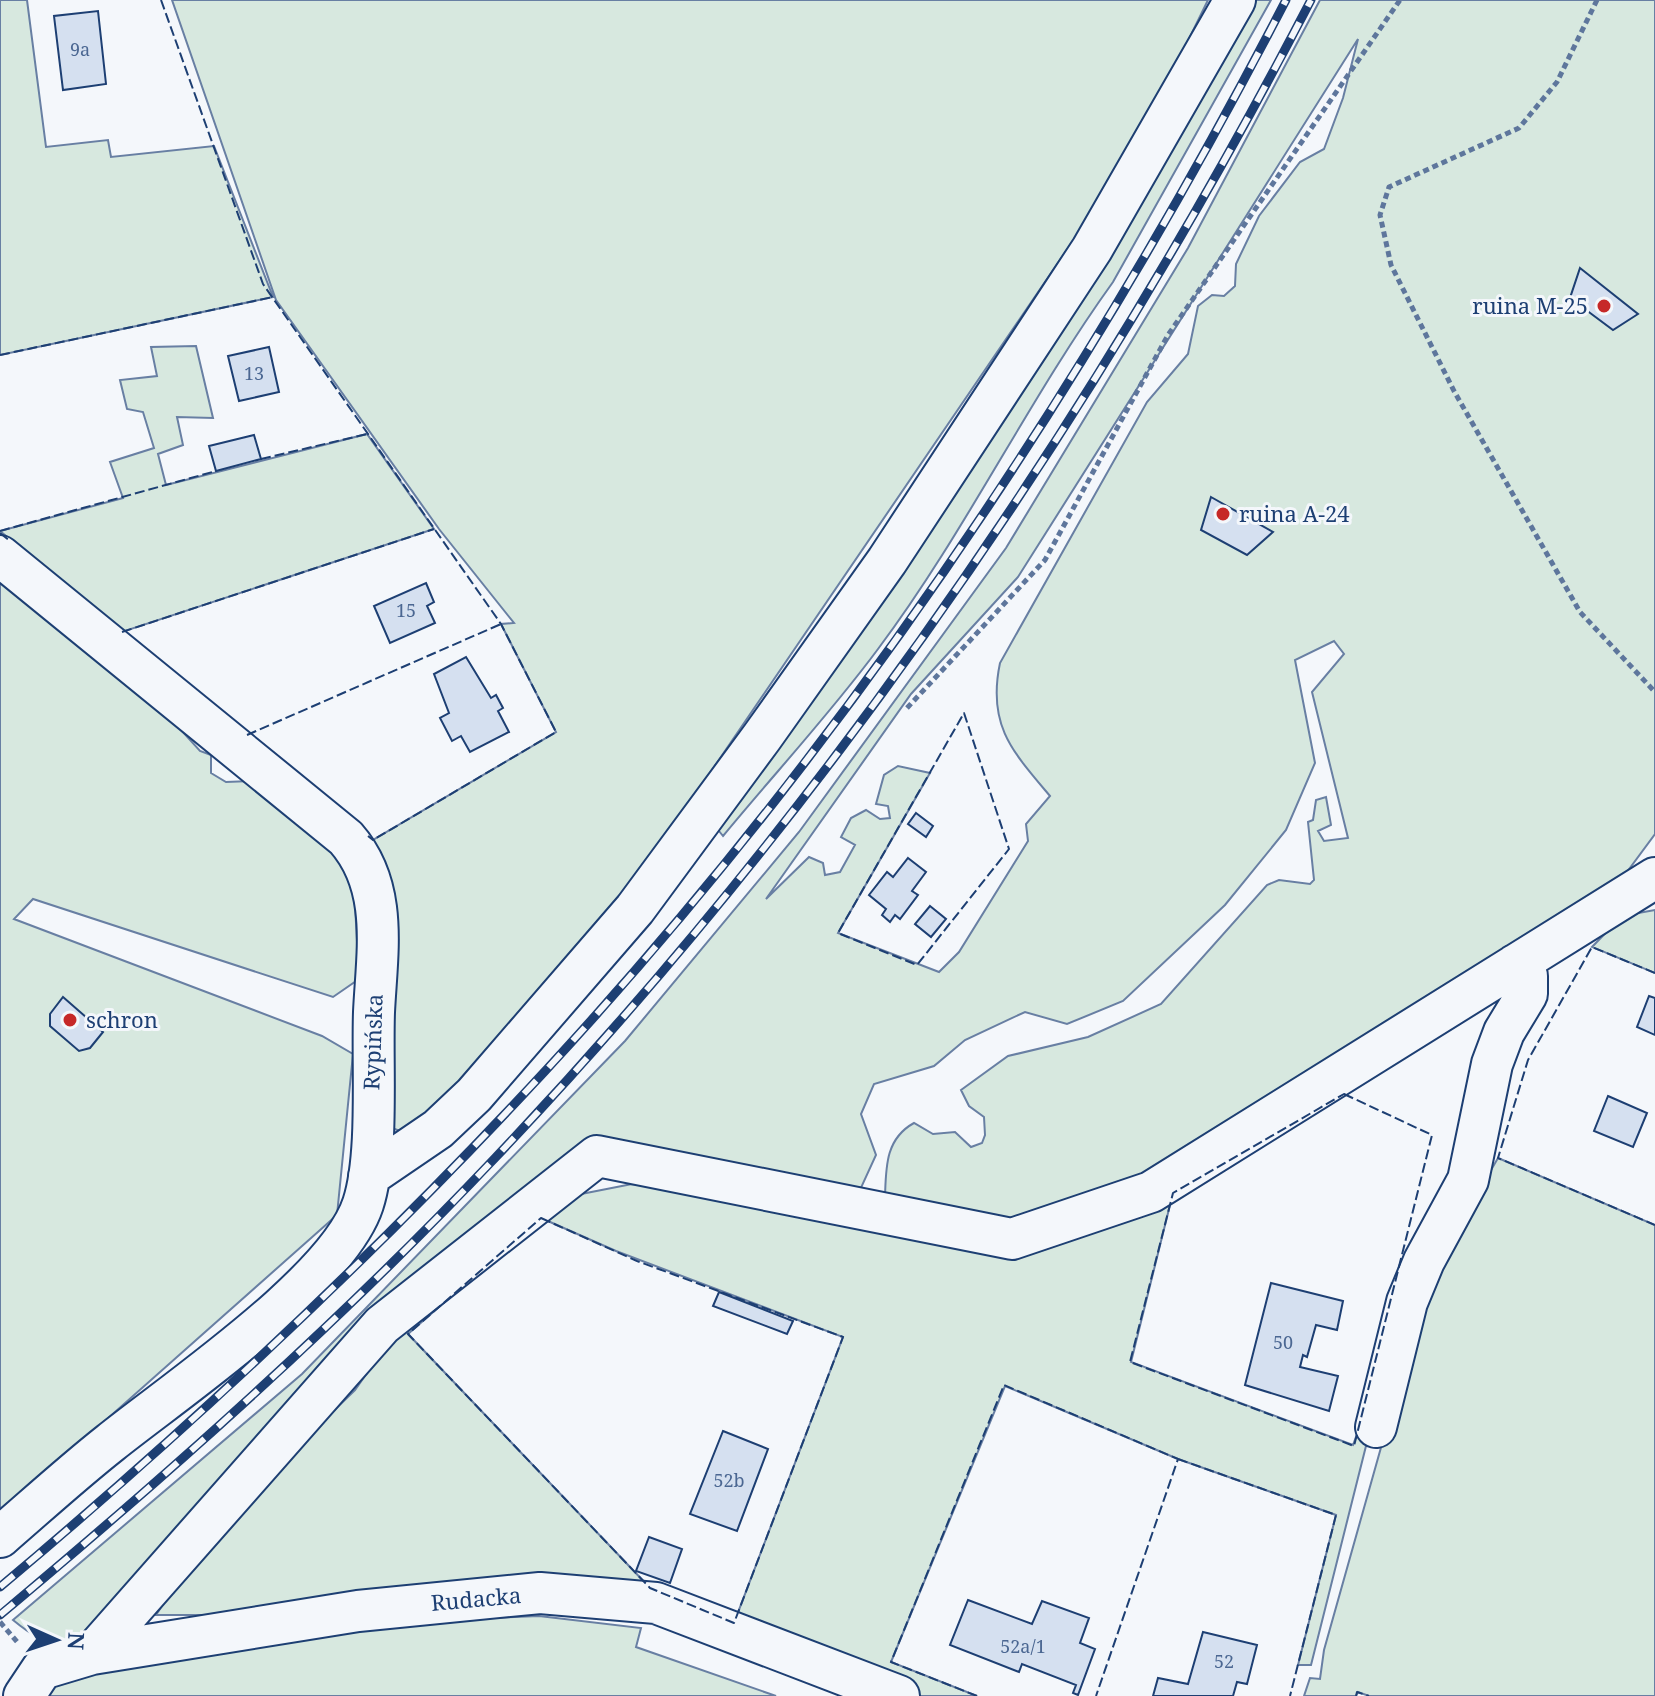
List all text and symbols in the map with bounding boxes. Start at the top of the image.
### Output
house number: 9a [70,37,90,61]
place label: ruina M-25 [1472,290,1588,320]
marker: ruina M-25 [1595,297,1613,315]
house number: 13 [244,361,264,385]
place label: ruina A-24 [1239,498,1350,528]
marker: ruina A-24 [1214,505,1232,523]
house number: 15 [396,598,416,622]
street label: Rypińska [355,993,389,1091]
place label: schron [86,1004,158,1034]
marker: schron [61,1011,79,1029]
house number: 50 [1273,1330,1293,1354]
house number: 52b [713,1468,745,1492]
street label: Rudacka [430,1579,522,1617]
north arrow [16,1600,96,1680]
text: N [62,1632,92,1651]
house number: 52a/1 [1000,1634,1046,1658]
house number: 52 [1214,1649,1234,1673]

